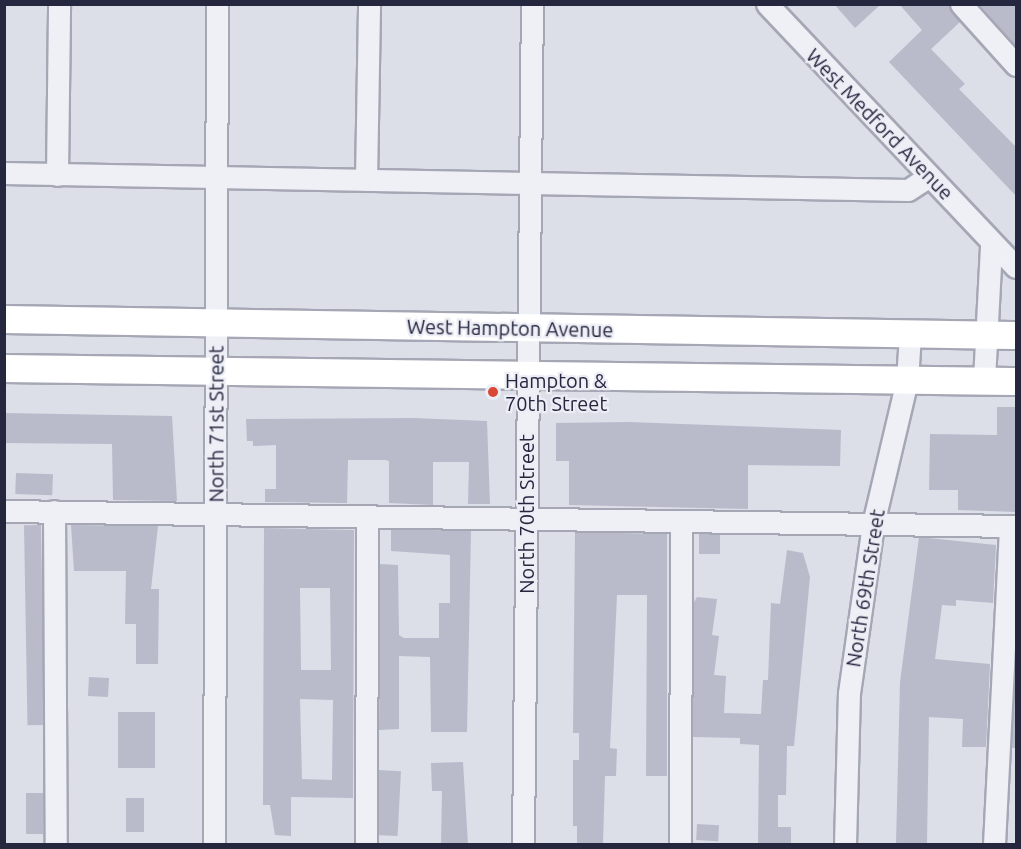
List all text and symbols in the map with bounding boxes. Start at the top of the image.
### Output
street label: West Medford Avenue [802,43,958,205]
street label: West Hampton Avenue [407,314,613,342]
street label: North 71st Street [204,346,228,502]
place label: Hampton & 70th Street [505,368,607,415]
marker: Hampton & 70th Street [486,385,500,399]
street label: North 70th Street [514,434,538,594]
street label: North 69th Street [841,507,889,669]

